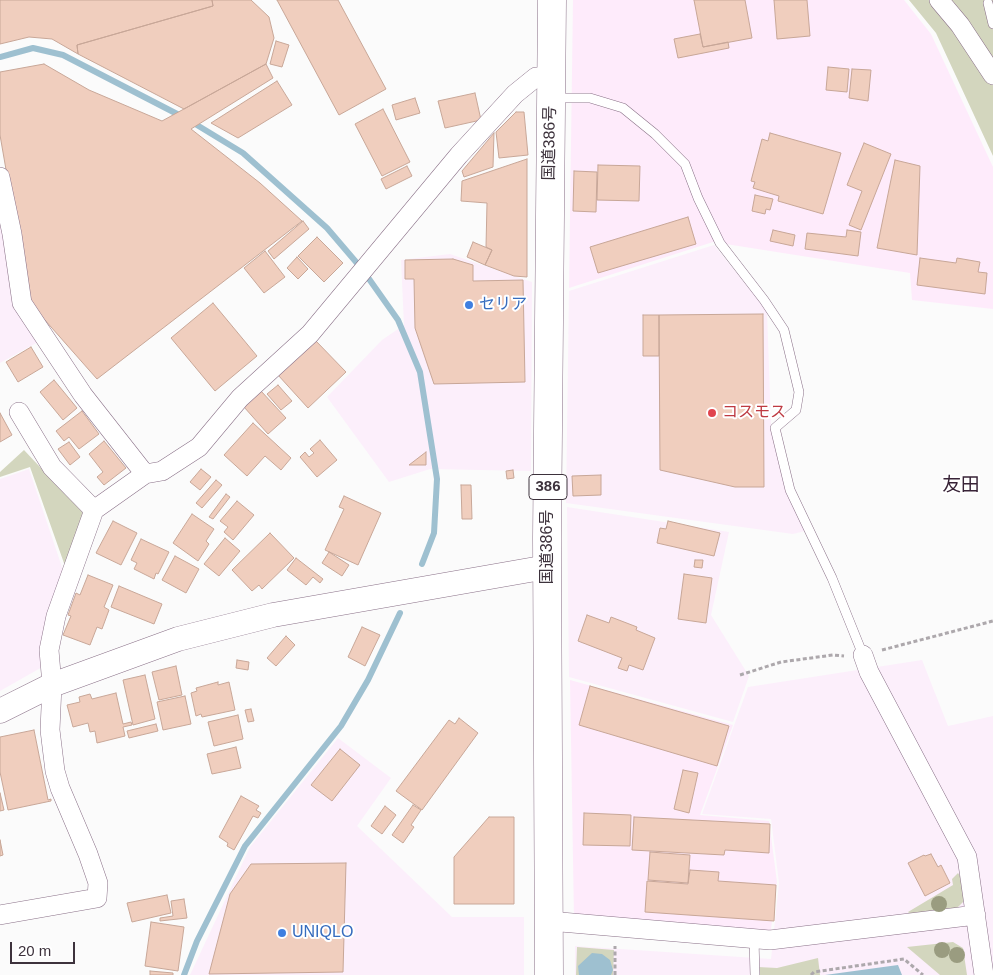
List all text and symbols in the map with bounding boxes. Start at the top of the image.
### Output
street label: 国道386号 [540,105,560,181]
place label: セリア [479,295,527,315]
marker: セリア [463,299,475,311]
place label: コスモス [722,403,786,423]
marker: コスモス [706,407,718,419]
road number: 386 [529,474,567,500]
district label: 友田 [942,475,980,497]
street label: 国道386号 [538,510,558,584]
place label: UNIQLO [292,923,353,943]
marker: UNIQLO [276,927,288,939]
scale bar [12,932,78,964]
text: 20 m [18,942,51,959]

